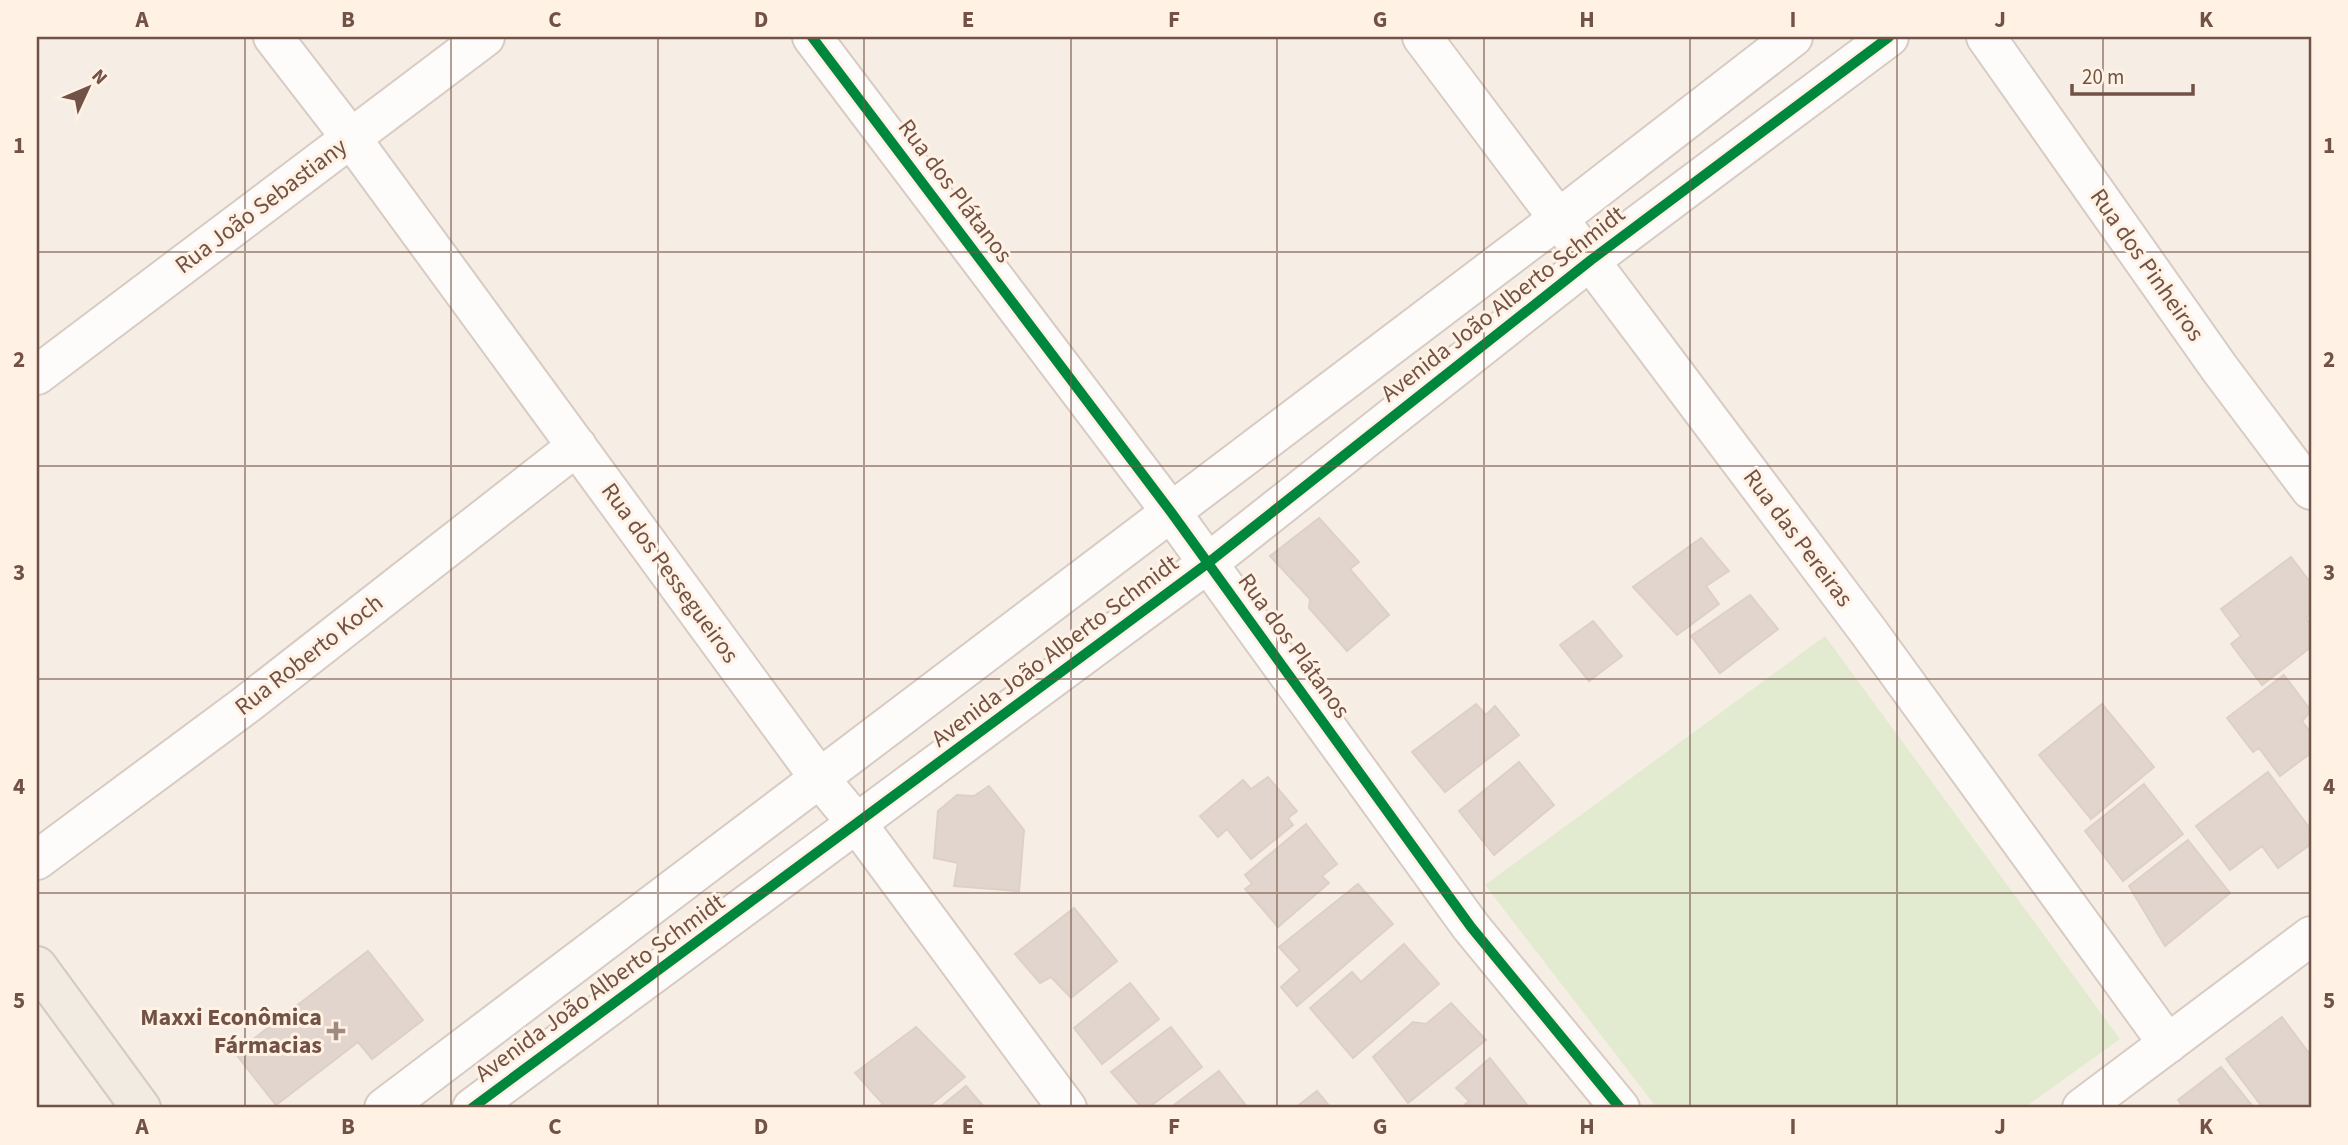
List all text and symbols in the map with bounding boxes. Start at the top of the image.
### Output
text: A [134,3,149,36]
text: B [341,3,355,36]
text: C [548,3,562,36]
text: D [754,3,768,36]
text: E [962,3,974,36]
text: F [1168,3,1180,36]
text: G [1373,3,1387,36]
text: H [1579,3,1595,36]
text: I [1790,3,1796,36]
text: J [1994,3,2006,36]
text: K [2199,3,2214,36]
north arrow [52,52,122,122]
scale bar [2072,52,2192,96]
text: 20 m [2082,62,2124,92]
text: N [85,63,113,91]
street label: Rua dos Plátanos [889,112,1021,270]
text: 1 [13,129,25,162]
text: 1 [2323,129,2335,162]
street label: Rua João Sebastiany [168,130,354,282]
street label: Rua dos Pinheiros [2081,182,2213,348]
street label: Avenida João Alberto Schmidt [1373,197,1633,411]
text: 2 [13,343,25,376]
text: 2 [2323,343,2335,376]
street label: Rua das Pereiras [1734,462,1862,614]
street label: Rua dos Pessegueiros [593,476,747,670]
street label: Avenida João Alberto Schmidt [924,546,1186,756]
text: 3 [13,556,25,589]
text: 3 [2323,556,2335,589]
street label: Rua dos Plátanos [1229,566,1359,726]
street label: Rua Roberto Koch [227,586,391,724]
text: 4 [13,770,25,803]
text: 4 [2323,770,2335,803]
street label: Avenida João Alberto Schmidt [468,885,732,1091]
text: 5 [13,984,25,1017]
text: 5 [2323,984,2335,1017]
place label: Maxxi Econômica Fármacias [140,1000,322,1063]
marker: Maxxi Econômica Fármacias [328,1023,344,1039]
text: A [134,1110,149,1143]
text: B [341,1110,355,1143]
text: C [548,1110,562,1143]
text: D [754,1110,768,1143]
text: E [962,1110,974,1143]
text: F [1168,1110,1180,1143]
text: G [1373,1110,1387,1143]
text: H [1579,1110,1595,1143]
text: I [1790,1110,1796,1143]
text: J [1994,1110,2006,1143]
text: K [2199,1110,2214,1143]

